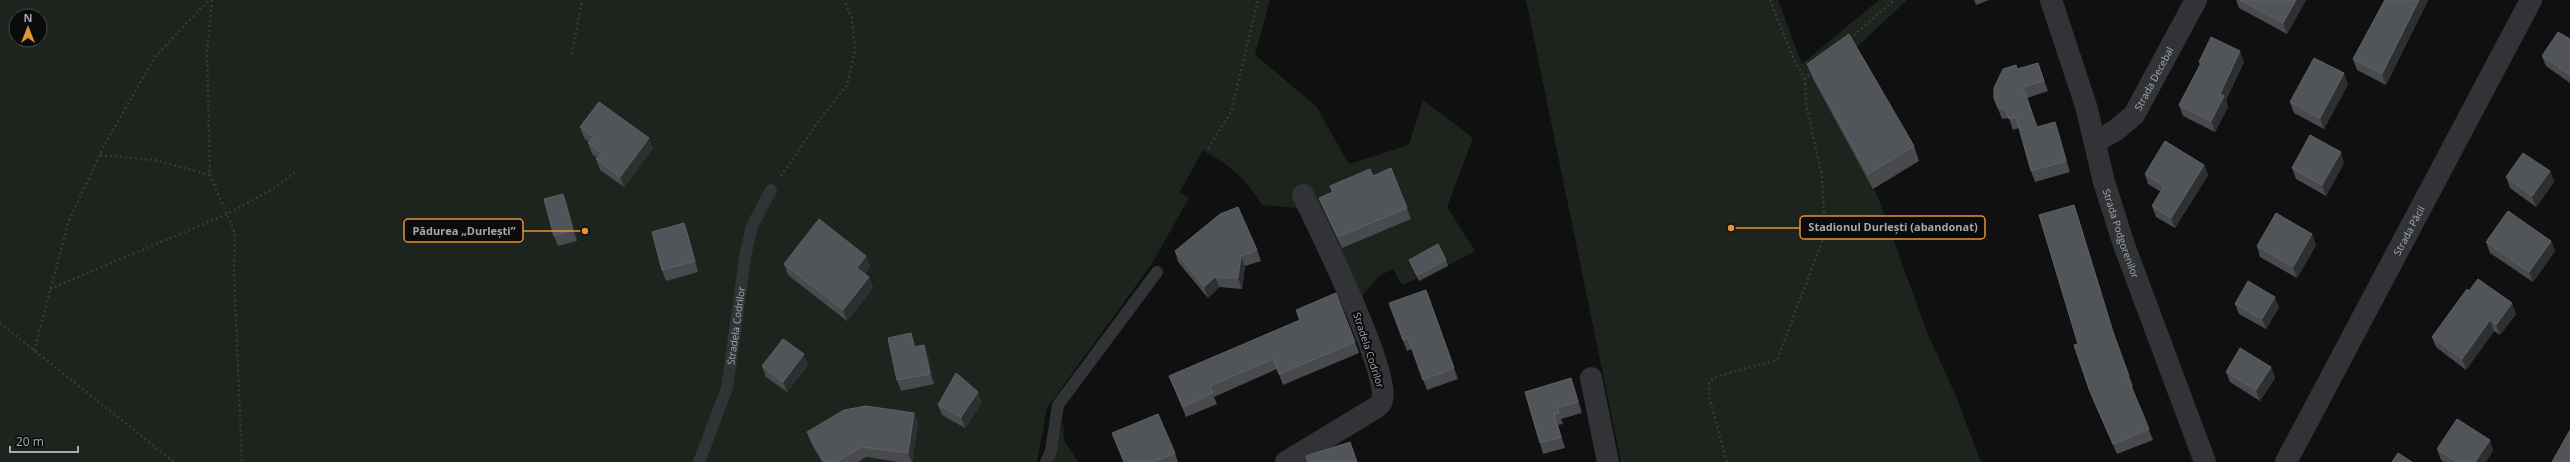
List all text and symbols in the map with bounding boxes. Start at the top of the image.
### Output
north arrow [8,8,48,48]
text: N [24,10,32,25]
street label: Strada Decebal [2131,44,2177,113]
street label: Strada Podgorenilor [2100,187,2143,280]
street label: Strada Păcii [2390,203,2428,258]
callout: Stadionul Durlești (abandonat) [1800,216,1985,239]
callout: Pădurea „Durlești” [404,219,523,242]
text: Stadionul Durlești (abandonat) [1808,219,1978,234]
text: Pădurea „Durlești” [412,223,516,238]
street label: Stradela Codrilor [723,286,748,366]
street label: Stradela Codrilor [1350,310,1388,390]
scale bar [10,428,78,454]
text: 20 m [16,433,44,450]

